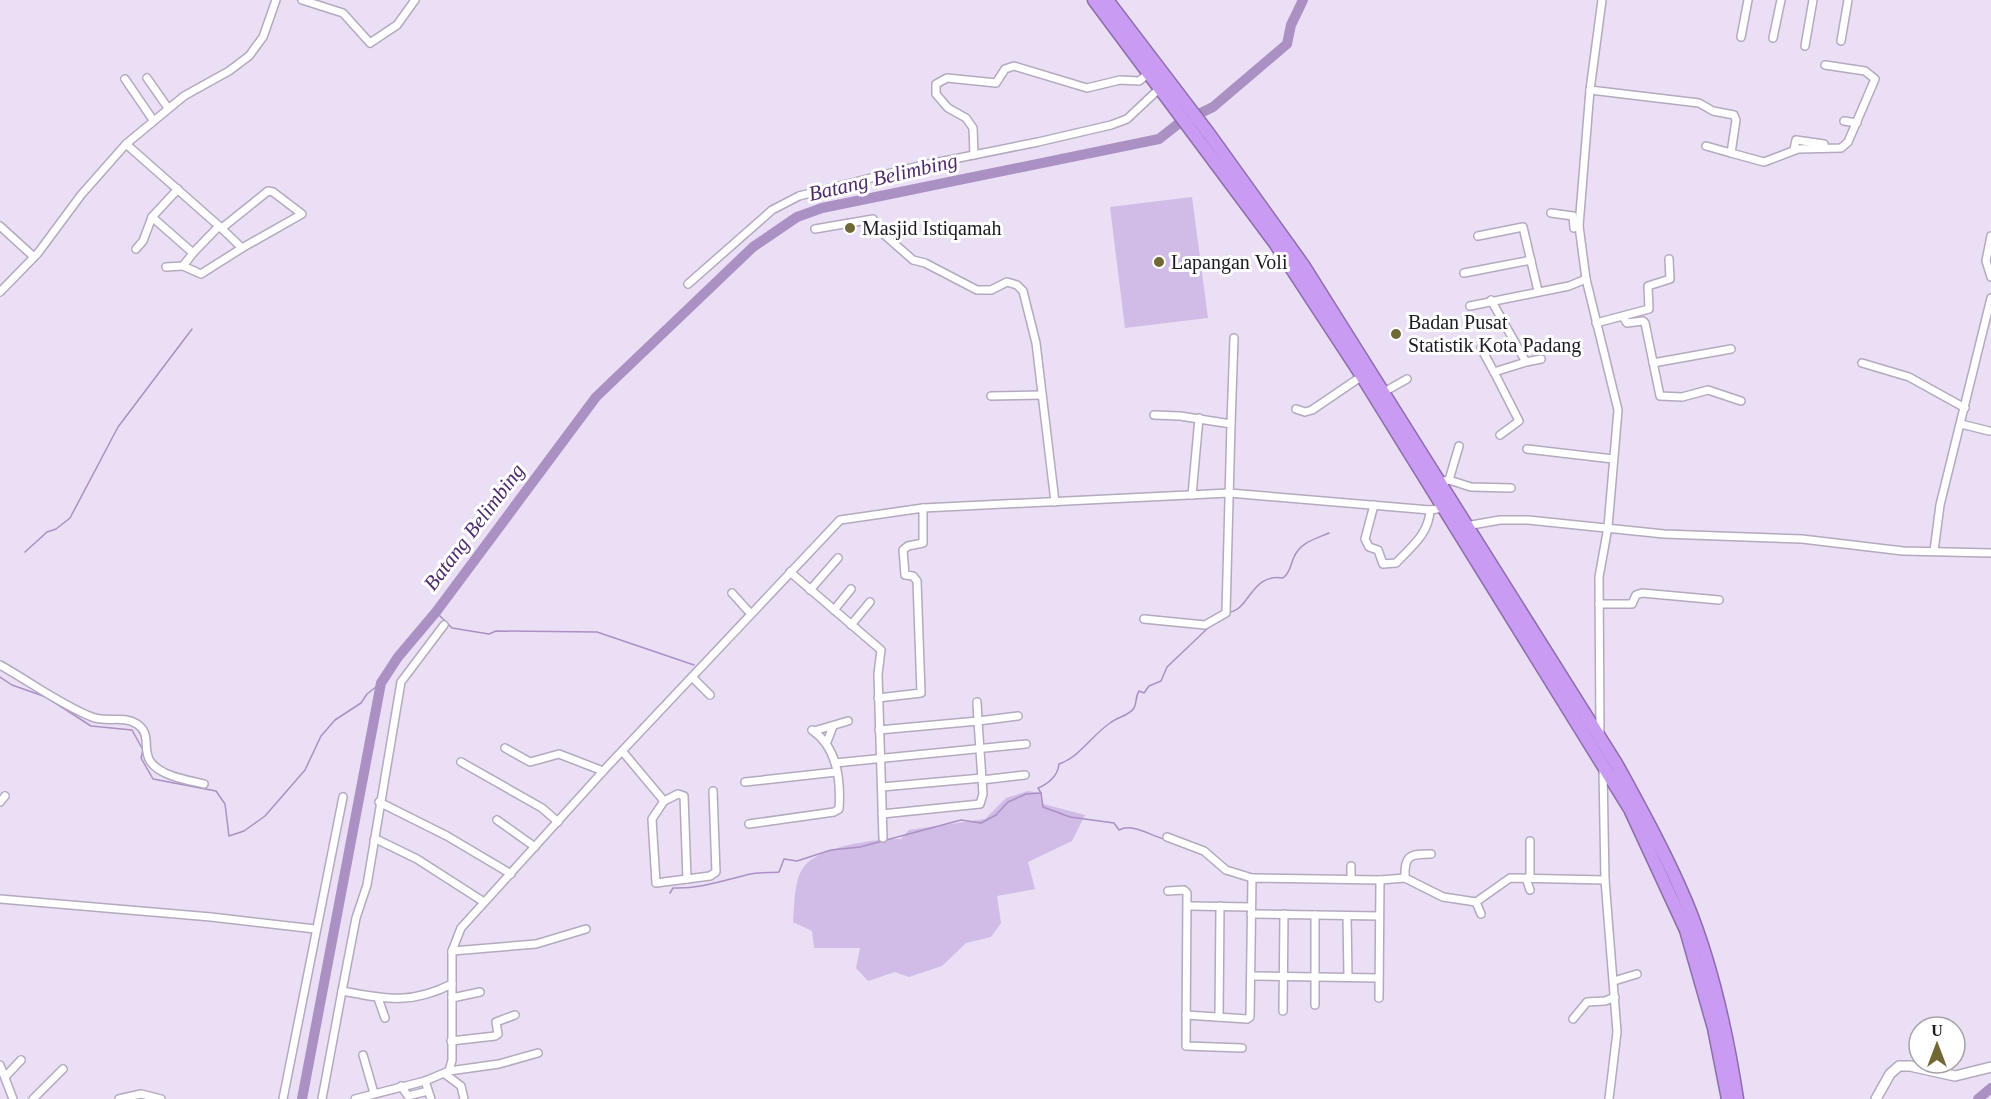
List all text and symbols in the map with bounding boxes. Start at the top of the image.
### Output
water label: Batang Belimbing [806,148,960,206]
place label: Masjid Istiqamah [862,217,1001,240]
marker: Masjid Istiqamah [843,221,857,235]
place label: Lapangan Voli [1171,251,1288,274]
marker: Lapangan Voli [1152,255,1166,269]
place label: Badan Pusat Statistik Kota Padang [1408,311,1581,357]
marker: Badan Pusat Statistik Kota Padang [1389,327,1403,341]
water label: Batang Belimbing [419,459,529,595]
north arrow [1907,1015,1967,1075]
text: U [1931,1022,1943,1039]

